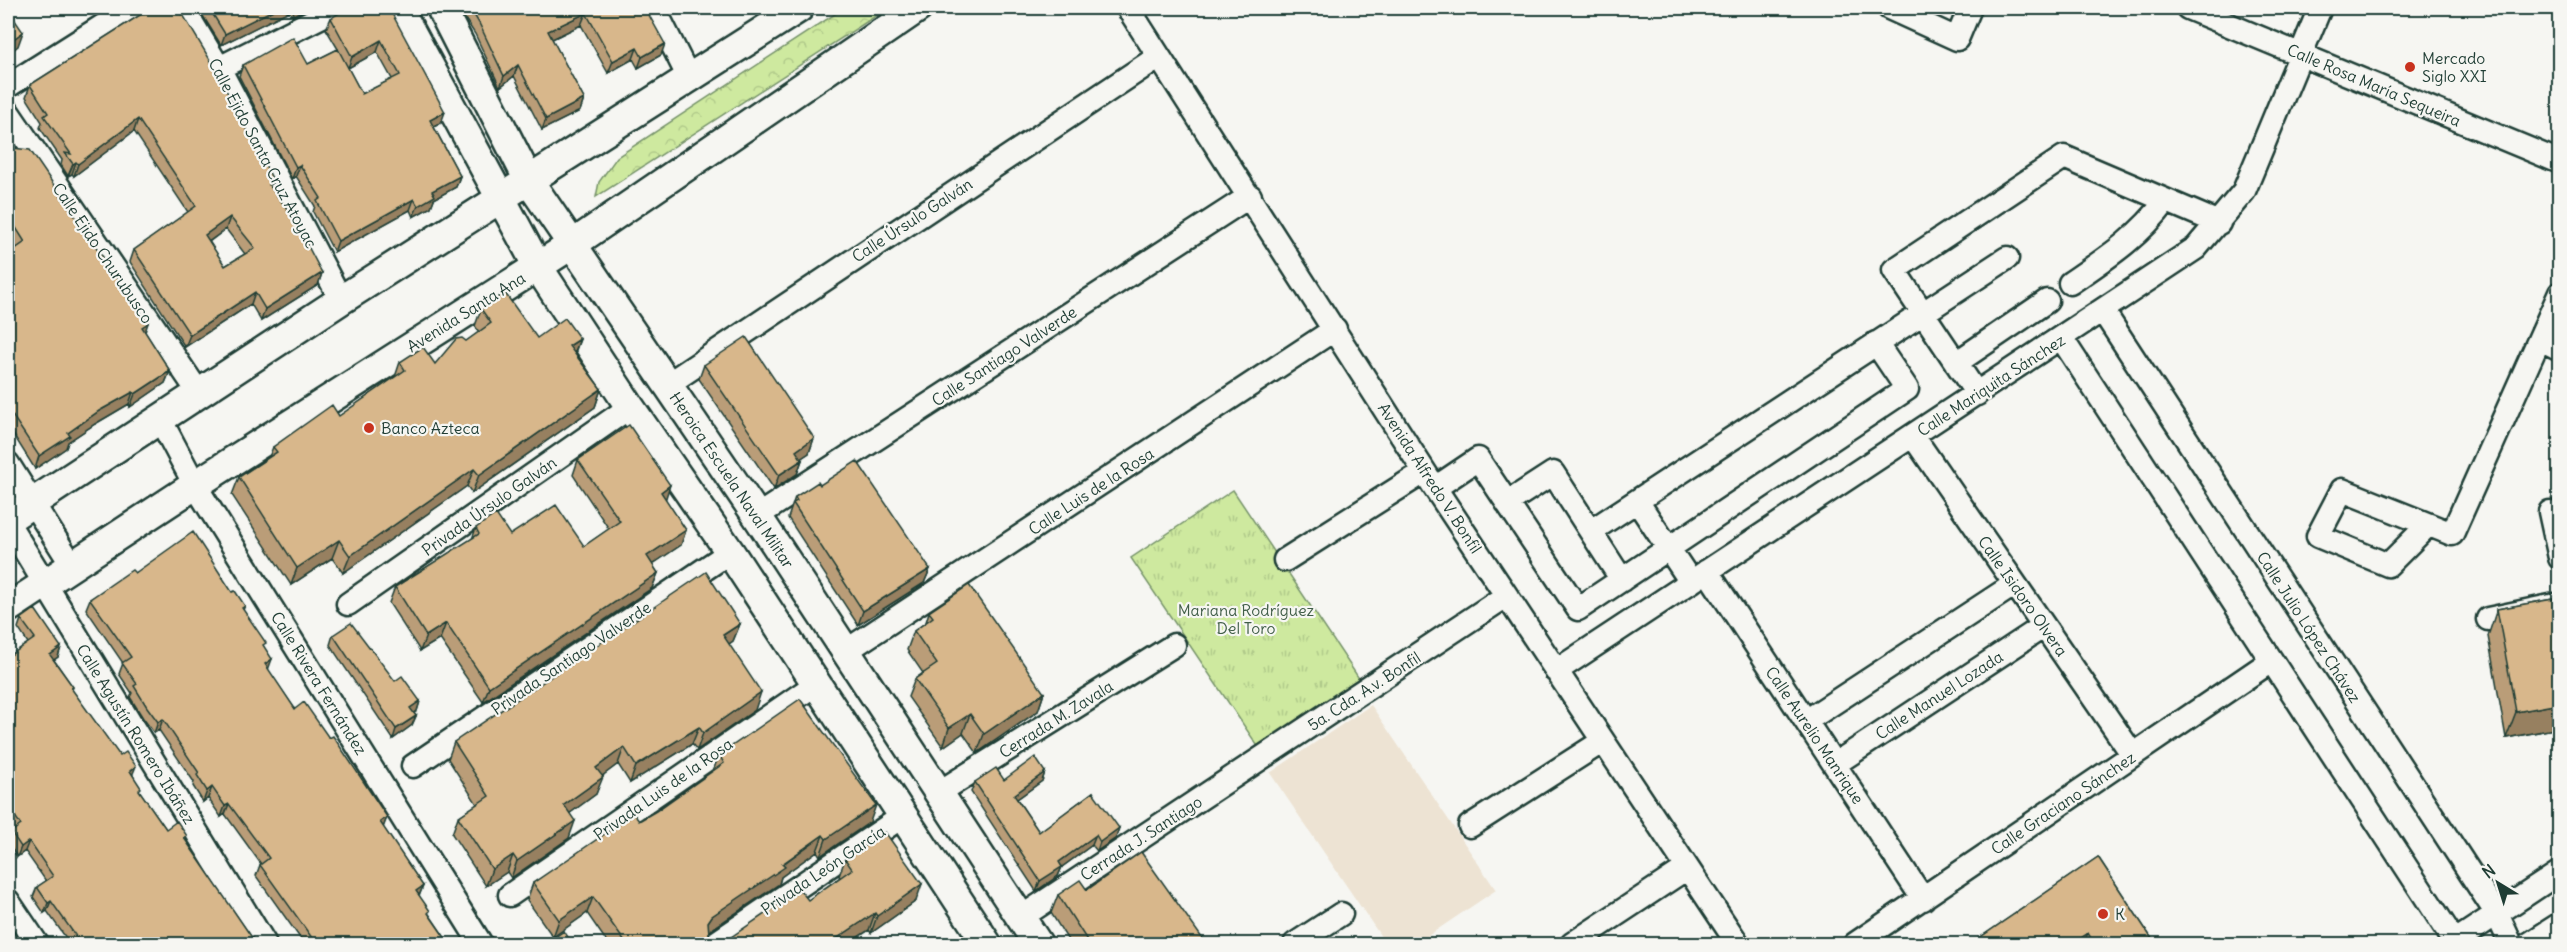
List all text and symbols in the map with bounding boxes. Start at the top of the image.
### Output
street label: Calle Rosa María Sequeira [2284,39,2464,131]
place label: Mercado Siglo XXI [2422,48,2487,86]
street label: Calle Ejido Santa Cruz Atoyac [204,55,322,251]
marker: Mercado Siglo XXI [2403,60,2417,74]
street label: Calle Úrsulo Galván [848,174,976,266]
street label: Calle Ejido Churubusco [49,179,157,327]
street label: Avenida Santa Ana [403,268,529,356]
street label: Calle Santiago Valverde [928,302,1080,410]
street label: Calle Mariquita Sánchez [1913,330,2069,440]
street label: Heroica Escuela Naval Militar [666,388,799,572]
street label: Avenida Alfredo V. Bonfil [1374,399,1486,557]
place label: Banco Azteca [381,418,480,438]
marker: Banco Azteca [362,421,376,435]
street label: Calle Luis de la Rosa [1025,443,1157,539]
street label: Privada Úrsulo Galván [418,452,560,560]
street label: Calle Isidoro Olvera [1974,532,2072,660]
street label: Calle Julio López Chávez [2253,548,2366,707]
street label: Privada Santiago Valverde [487,597,655,719]
park label: Mariana Rodríguez Del Toro [1178,600,1315,638]
street label: Calle Rivera Fernández [267,608,371,759]
street label: Calle Agustín Romero Ibáñez [72,640,200,828]
street label: Calle Manuel Lozada [1871,646,2007,744]
street label: 5a. Cda. A.v. Bonfil [1304,647,1424,735]
street label: Calle Aurelio Manrique [1762,662,1868,808]
street label: Cerrada M. Zavala [995,676,1117,762]
street label: Privada Luis de la Rosa [590,733,736,845]
street label: Calle Graciano Sánchez [1987,747,2139,859]
street label: Cerrada J. Santiago [1076,791,1206,885]
street label: Privada León García [757,821,889,919]
north arrow [2468,853,2528,913]
text: N [2478,860,2499,882]
place label: K [2115,904,2125,924]
marker: K [2096,907,2110,921]

